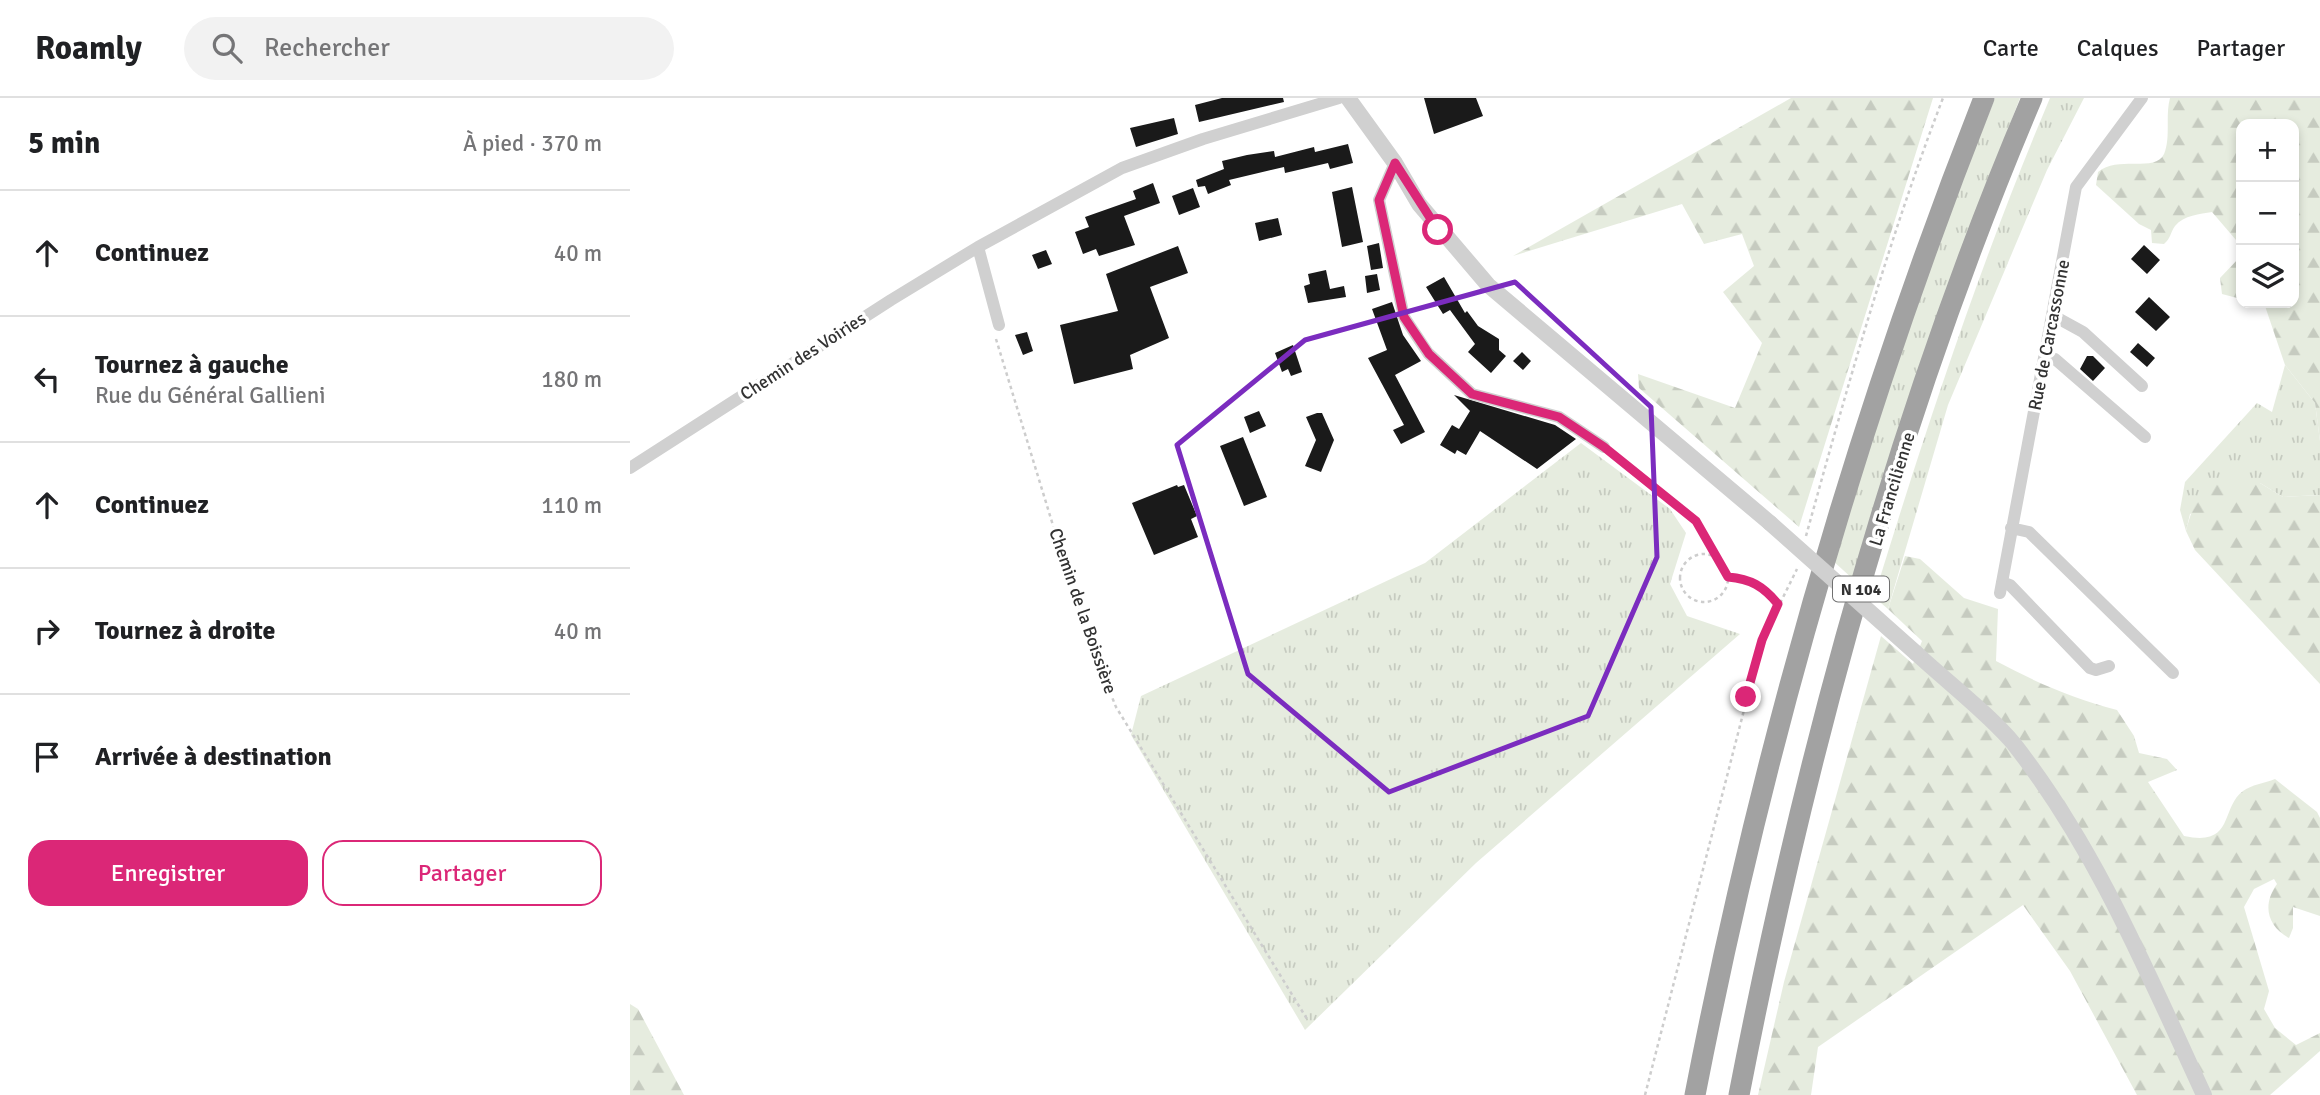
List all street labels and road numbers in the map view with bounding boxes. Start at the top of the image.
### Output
street label: Rue de Carcassonne [2024,258,2074,412]
street label: Chemin des Voiries [736,307,870,405]
street label: La Francilienne [1864,429,1920,549]
street label: Chemin de la Boissière [1044,525,1122,697]
road number: N 104 [1833,576,1889,602]

